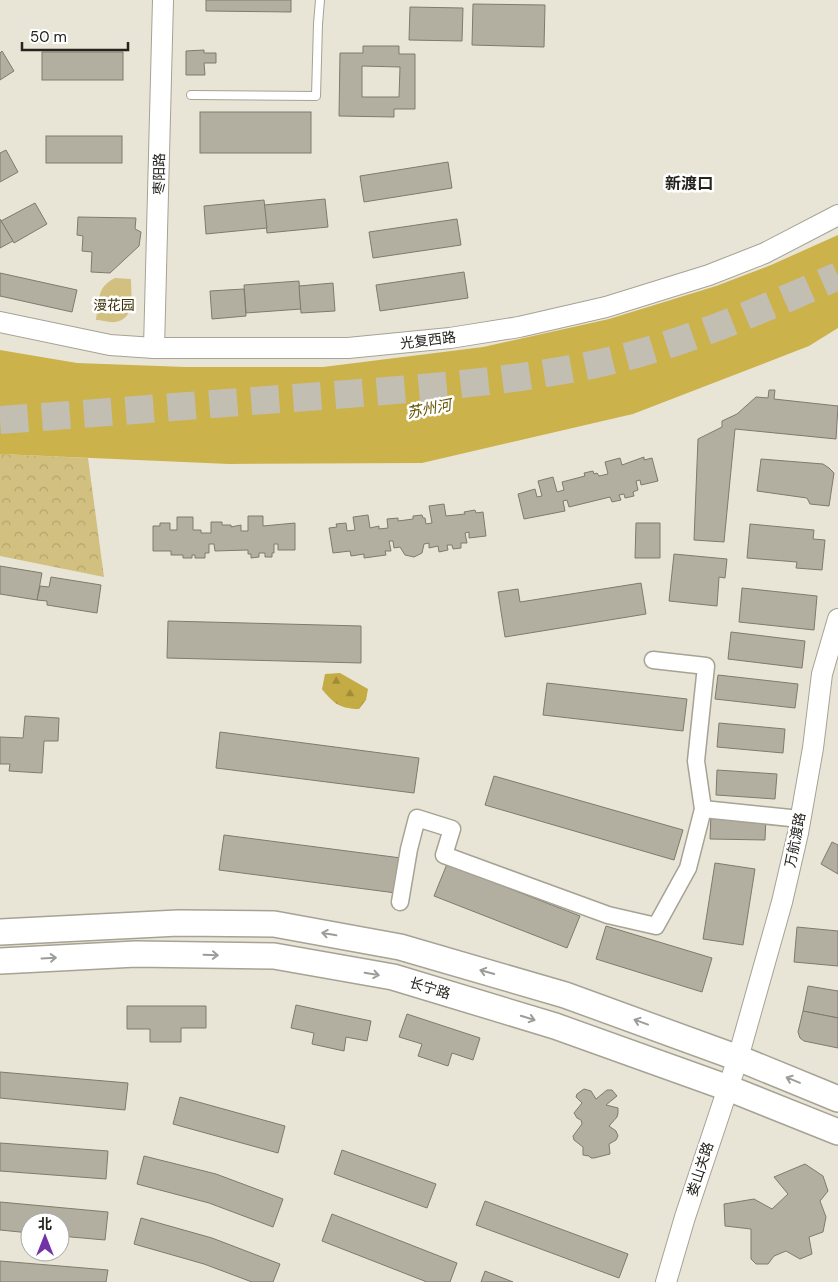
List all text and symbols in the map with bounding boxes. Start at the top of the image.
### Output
scale bar [22,20,129,52]
text: 50 m [30,27,67,47]
street label: 枣阳路 [150,153,168,195]
district label: 新渡口 [665,173,713,194]
park label: 漫花园 [93,296,135,314]
street label: 光复西路 [399,328,457,352]
water label: 苏州河 [405,394,456,423]
street label: 万航渡路 [781,811,809,869]
one-way arrow [321,929,337,939]
one-way arrow [203,950,219,959]
one-way arrow [40,954,56,963]
one-way arrow [479,967,495,976]
one-way arrow [364,969,380,979]
street label: 长宁路 [407,973,453,1003]
one-way arrow [520,1014,536,1024]
one-way arrow [634,1017,649,1026]
one-way arrow [786,1075,801,1085]
street label: 娄山关路 [683,1140,717,1198]
north arrow [20,1212,70,1262]
text: 北 [38,1215,52,1233]

